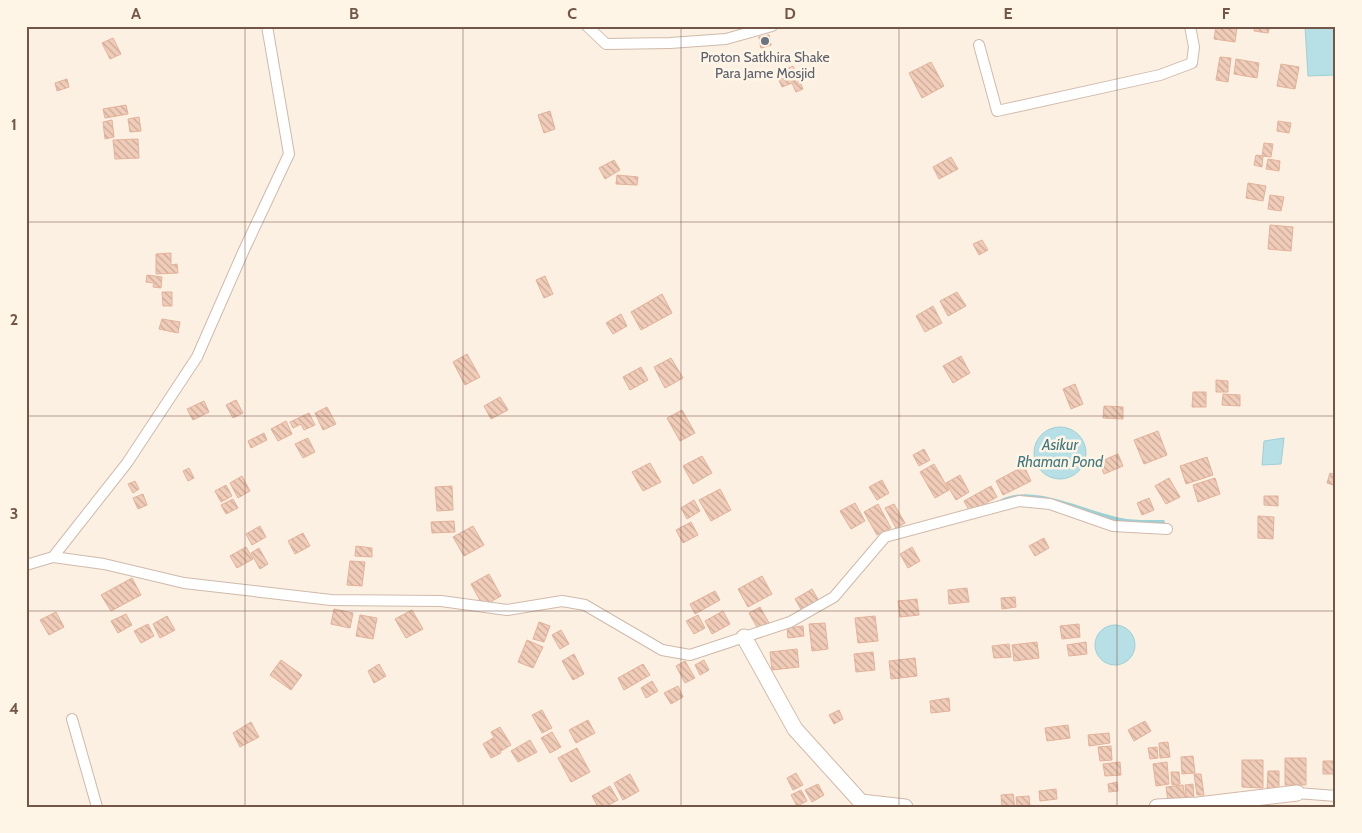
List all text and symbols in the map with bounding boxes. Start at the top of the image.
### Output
text: A [131,4,141,23]
text: B [349,4,359,23]
text: C [567,4,577,23]
text: D [784,4,796,23]
text: E [1003,4,1013,23]
text: F [1222,4,1231,23]
marker: Proton Satkhira Shake Para Jame Mosjid [759,35,771,47]
place label: Proton Satkhira Shake Para Jame Mosjid [700,48,830,82]
text: 1 [11,115,17,134]
text: 2 [10,310,18,329]
water label: Asikur Rhaman Pond [1017,436,1104,471]
text: 3 [10,504,18,523]
text: 4 [9,699,19,718]

